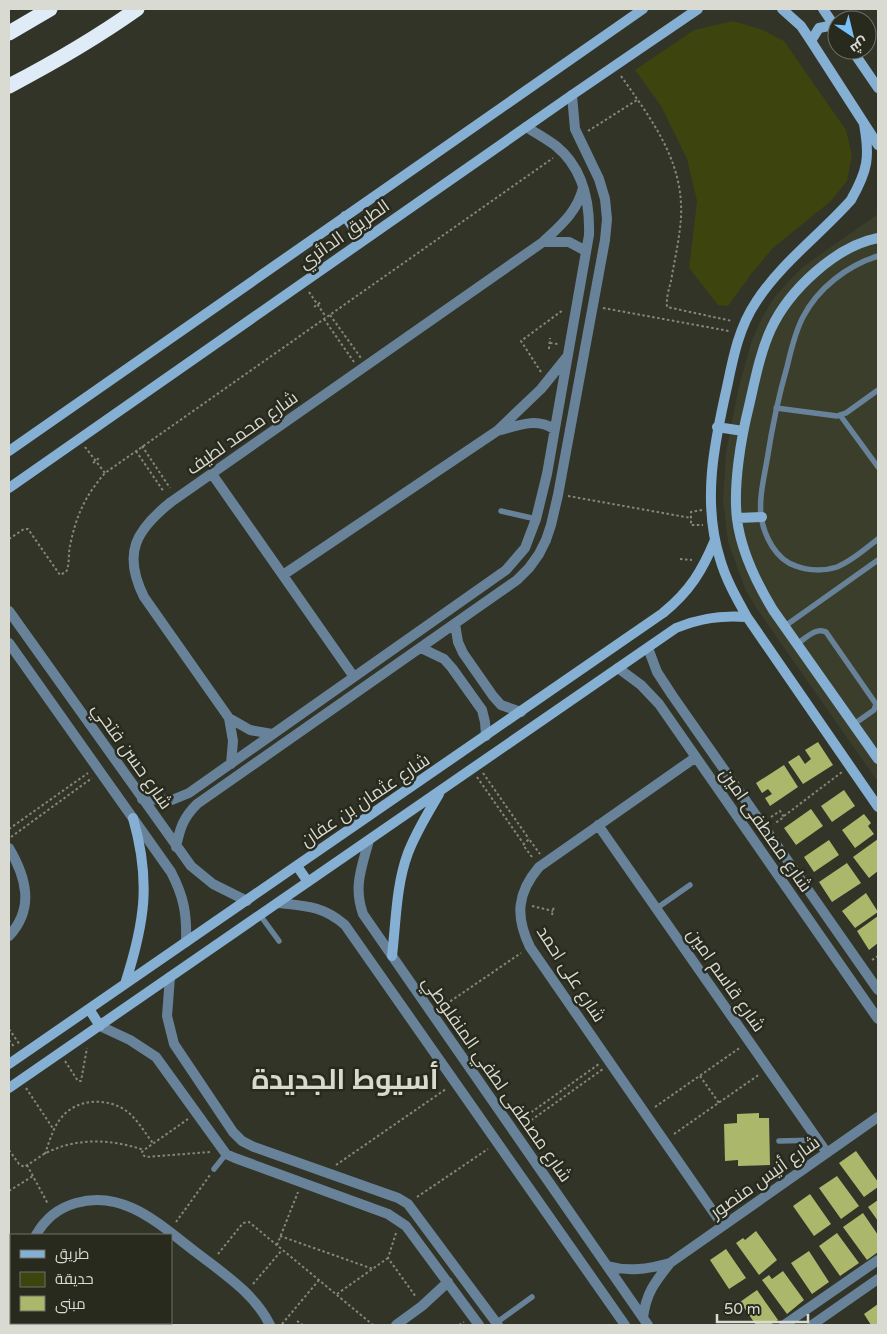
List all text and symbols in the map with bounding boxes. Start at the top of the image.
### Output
north arrow [827,10,877,60]
text: ش [847,33,871,57]
street label: الطريق الدائري [294,195,396,276]
street label: شارع محمد لطيف [182,386,303,480]
street label: شارع حسن فتحي [85,699,177,815]
street label: شارع عثمان بن عفان [296,749,434,852]
street label: شارع مصطفى امين [714,764,817,897]
street label: شارع على احمد [531,922,610,1027]
street label: شارع قاسم امين [681,924,770,1037]
street label: شارع مصطفى لطفي المنفلوطي [415,972,577,1188]
district label: أسيوط الجديدة [252,1061,438,1097]
street label: شارع أنيس منصور [705,1131,825,1224]
legend [10,1234,172,1324]
text: طريق [55,1245,89,1264]
text: حديقة [55,1270,94,1288]
scale bar [717,1292,808,1324]
text: مبنى [55,1295,86,1314]
text: 50 m [724,1300,761,1318]

